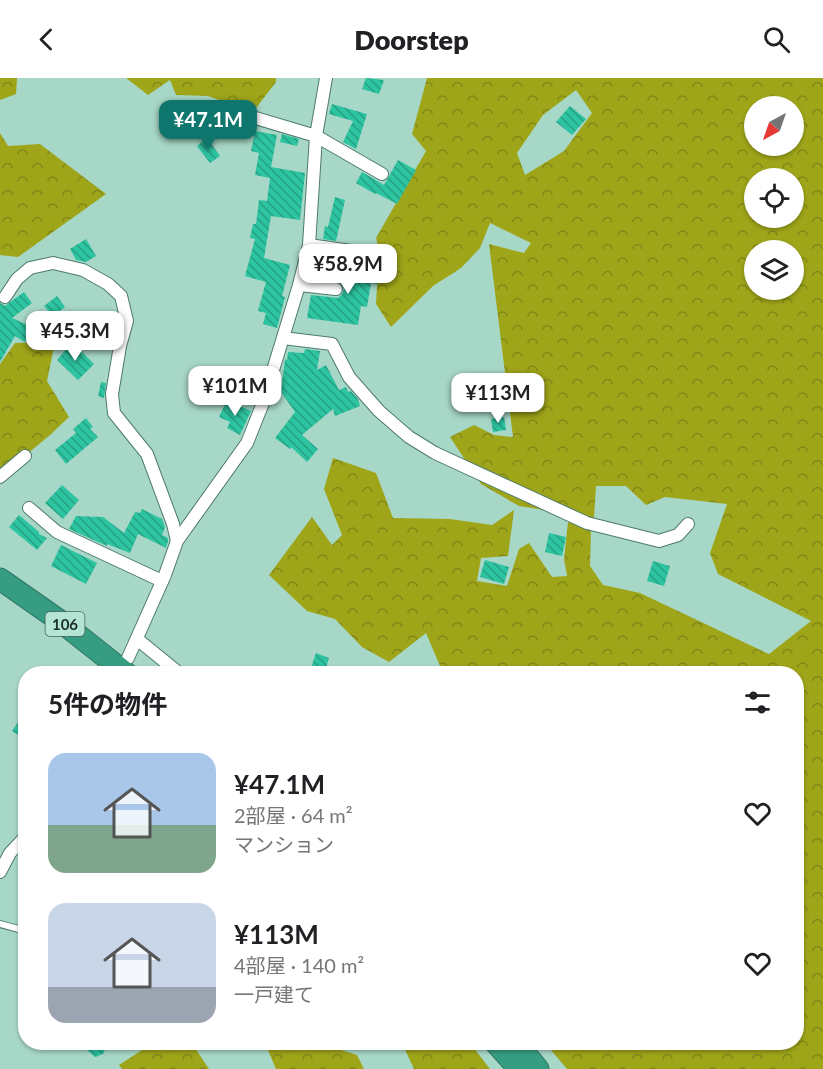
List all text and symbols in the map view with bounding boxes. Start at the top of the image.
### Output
icon: back [30,23,63,56]
text: Doorstep [354,23,469,56]
icon: search [760,23,793,56]
north arrow [744,96,804,156]
map controls [744,96,804,300]
pin: ¥47.1M [159,100,257,151]
text: ¥47.1M [173,107,243,131]
button: locate [744,168,804,228]
button: layers [744,240,804,300]
pin: ¥58.9M [299,244,397,295]
text: ¥58.9M [313,251,383,275]
pin: ¥45.3M [26,311,124,362]
text: ¥45.3M [40,318,110,342]
pin: ¥101M [193,366,277,417]
text: ¥101M [202,373,268,397]
pin: ¥113M [456,373,540,424]
text: ¥113M [465,380,531,404]
road number: 106 [46,612,84,636]
icon: filters [741,686,774,719]
text: 5件の物件 [48,688,167,720]
text: ¥47.1M [234,768,325,800]
icon: home [96,777,168,849]
icon: heart [741,797,774,830]
text: 2部屋 · 64 m² [234,803,353,827]
text: マンション [234,832,334,856]
text: ¥113M [234,918,319,950]
icon: home [96,927,168,999]
icon: heart [741,947,774,980]
text: 4部屋 · 140 m² [234,953,364,977]
text: 一戸建て [234,982,314,1006]

